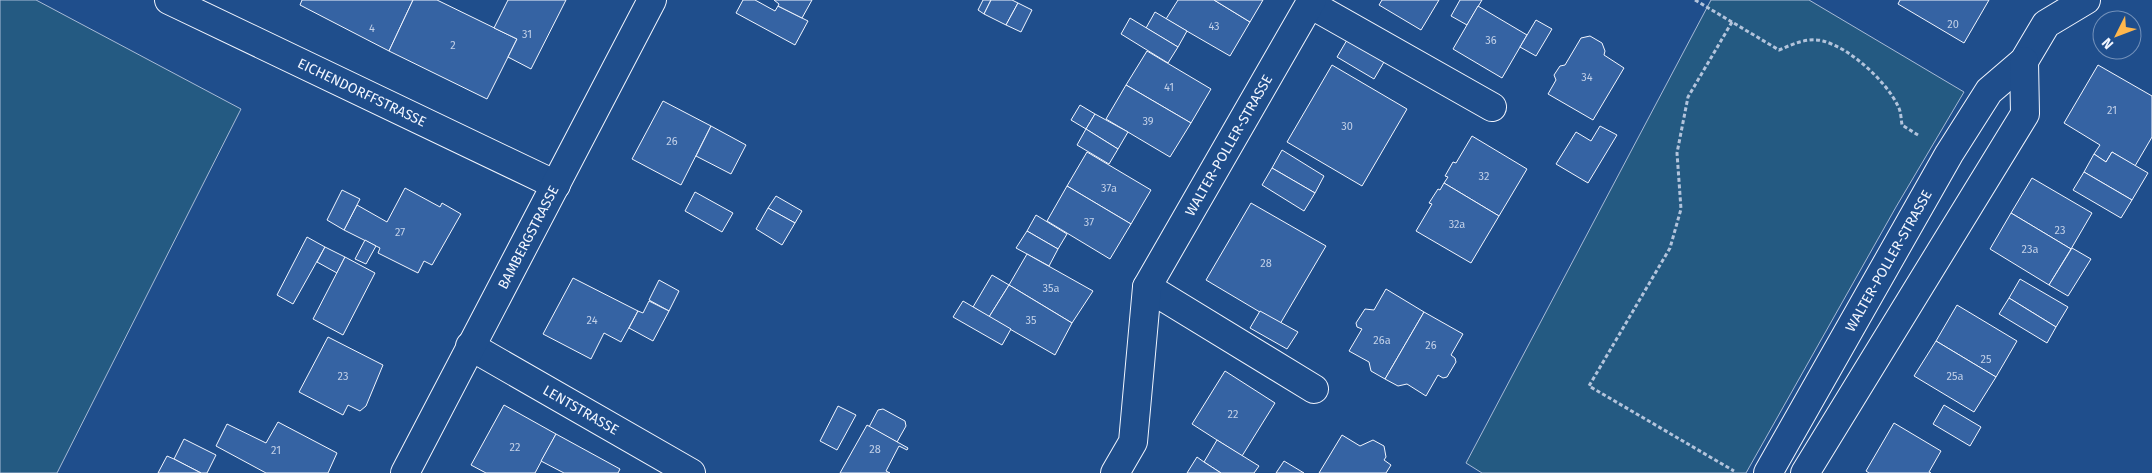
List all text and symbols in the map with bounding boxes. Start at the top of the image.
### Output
north arrow [2092,10,2142,60]
house number: 20 [1947,18,1959,31]
house number: 43 [1208,20,1220,33]
house number: 4 [369,22,375,35]
house number: 31 [522,28,532,41]
house number: 36 [1485,34,1497,47]
text: N [2098,34,2117,53]
house number: 2 [450,39,456,52]
street label: EICHENDORFFSTRASSE [295,55,429,131]
house number: 34 [1581,71,1593,84]
street label: WALTER-POLLER-STRASSE [1182,72,1276,219]
house number: 41 [1164,81,1174,94]
house number: 21 [2107,104,2117,117]
house number: 39 [1142,115,1154,128]
house number: 30 [1341,120,1353,133]
house number: 26 [666,135,678,148]
house number: 32 [1479,170,1489,183]
house number: 37a [1101,182,1117,195]
street label: BAMBERGSTRASSE [495,183,563,292]
street label: WALTER-POLLER-STRASSE [1842,187,1936,335]
house number: 37 [1084,216,1094,229]
house number: 32a [1449,218,1465,231]
house number: 23 [2055,224,2065,237]
house number: 27 [395,226,405,239]
house number: 23a [2022,243,2038,256]
house number: 28 [1260,257,1272,270]
house number: 35a [1043,282,1060,295]
house number: 24 [587,314,598,327]
house number: 35 [1026,314,1037,327]
house number: 26a [1373,334,1391,347]
house number: 26 [1425,339,1437,352]
house number: 25 [1981,353,1992,366]
house number: 23 [338,370,348,383]
house number: 25a [1947,370,1963,383]
street label: LENTSTRASSE [540,382,622,439]
house number: 22 [1228,408,1238,421]
house number: 22 [510,441,520,454]
house number: 28 [869,443,881,456]
house number: 21 [271,444,281,457]

